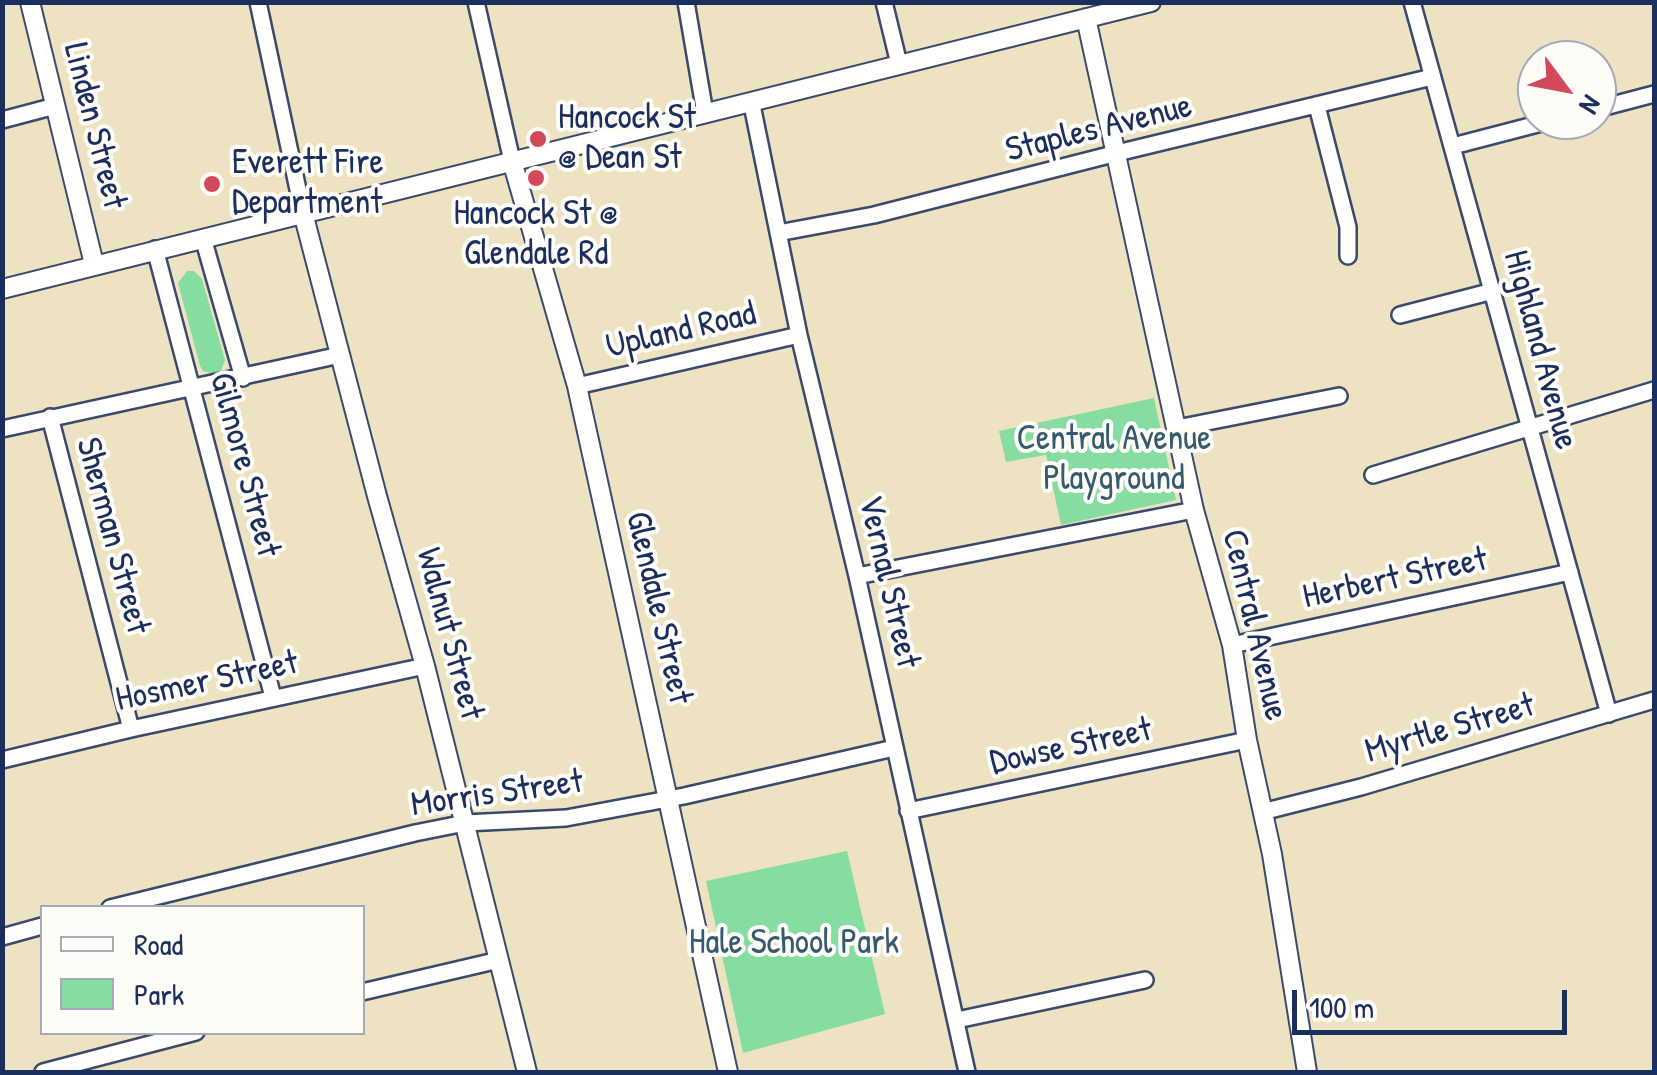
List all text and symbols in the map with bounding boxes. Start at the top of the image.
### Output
street label: Linden Street [53,39,135,213]
north arrow [1517,40,1617,140]
street label: Staples Avenue [1002,86,1196,172]
text: N [1571,88,1611,121]
place label: Hancock St @ Dean St [558,98,696,180]
marker: Hancock St @ Dean St [527,128,549,150]
place label: Everett Fire Department [232,143,383,225]
marker: Hancock St @ Glendale Rd [525,167,547,189]
marker: Everett Fire Department [201,173,223,195]
place label: Hancock St @ Glendale Rd [453,194,619,276]
street label: Highland Avenue [1493,246,1587,454]
street label: Upland Road [602,293,760,369]
street label: Gilmore Street [199,368,289,562]
park label: Central Avenue Playground [1017,419,1211,501]
street label: Sherman Street [66,433,158,639]
street label: Vernal Street [848,492,928,672]
street label: Glendale Street [615,508,701,708]
street label: Central Avenue [1212,526,1296,724]
street label: Herbert Street [1299,539,1491,619]
street label: Walnut Street [406,544,492,724]
street label: Hosmer Street [112,642,302,722]
street label: Myrtle Street [1361,685,1539,773]
street label: Dowse Street [986,709,1156,785]
street label: Morris Street [409,761,585,827]
legend [40,905,365,1035]
park label: Hale School Park [689,923,899,965]
text: Road [134,924,183,964]
scale bar [1297,970,1572,1032]
text: Park [134,974,184,1014]
text: 100 m [1309,987,1374,1027]

